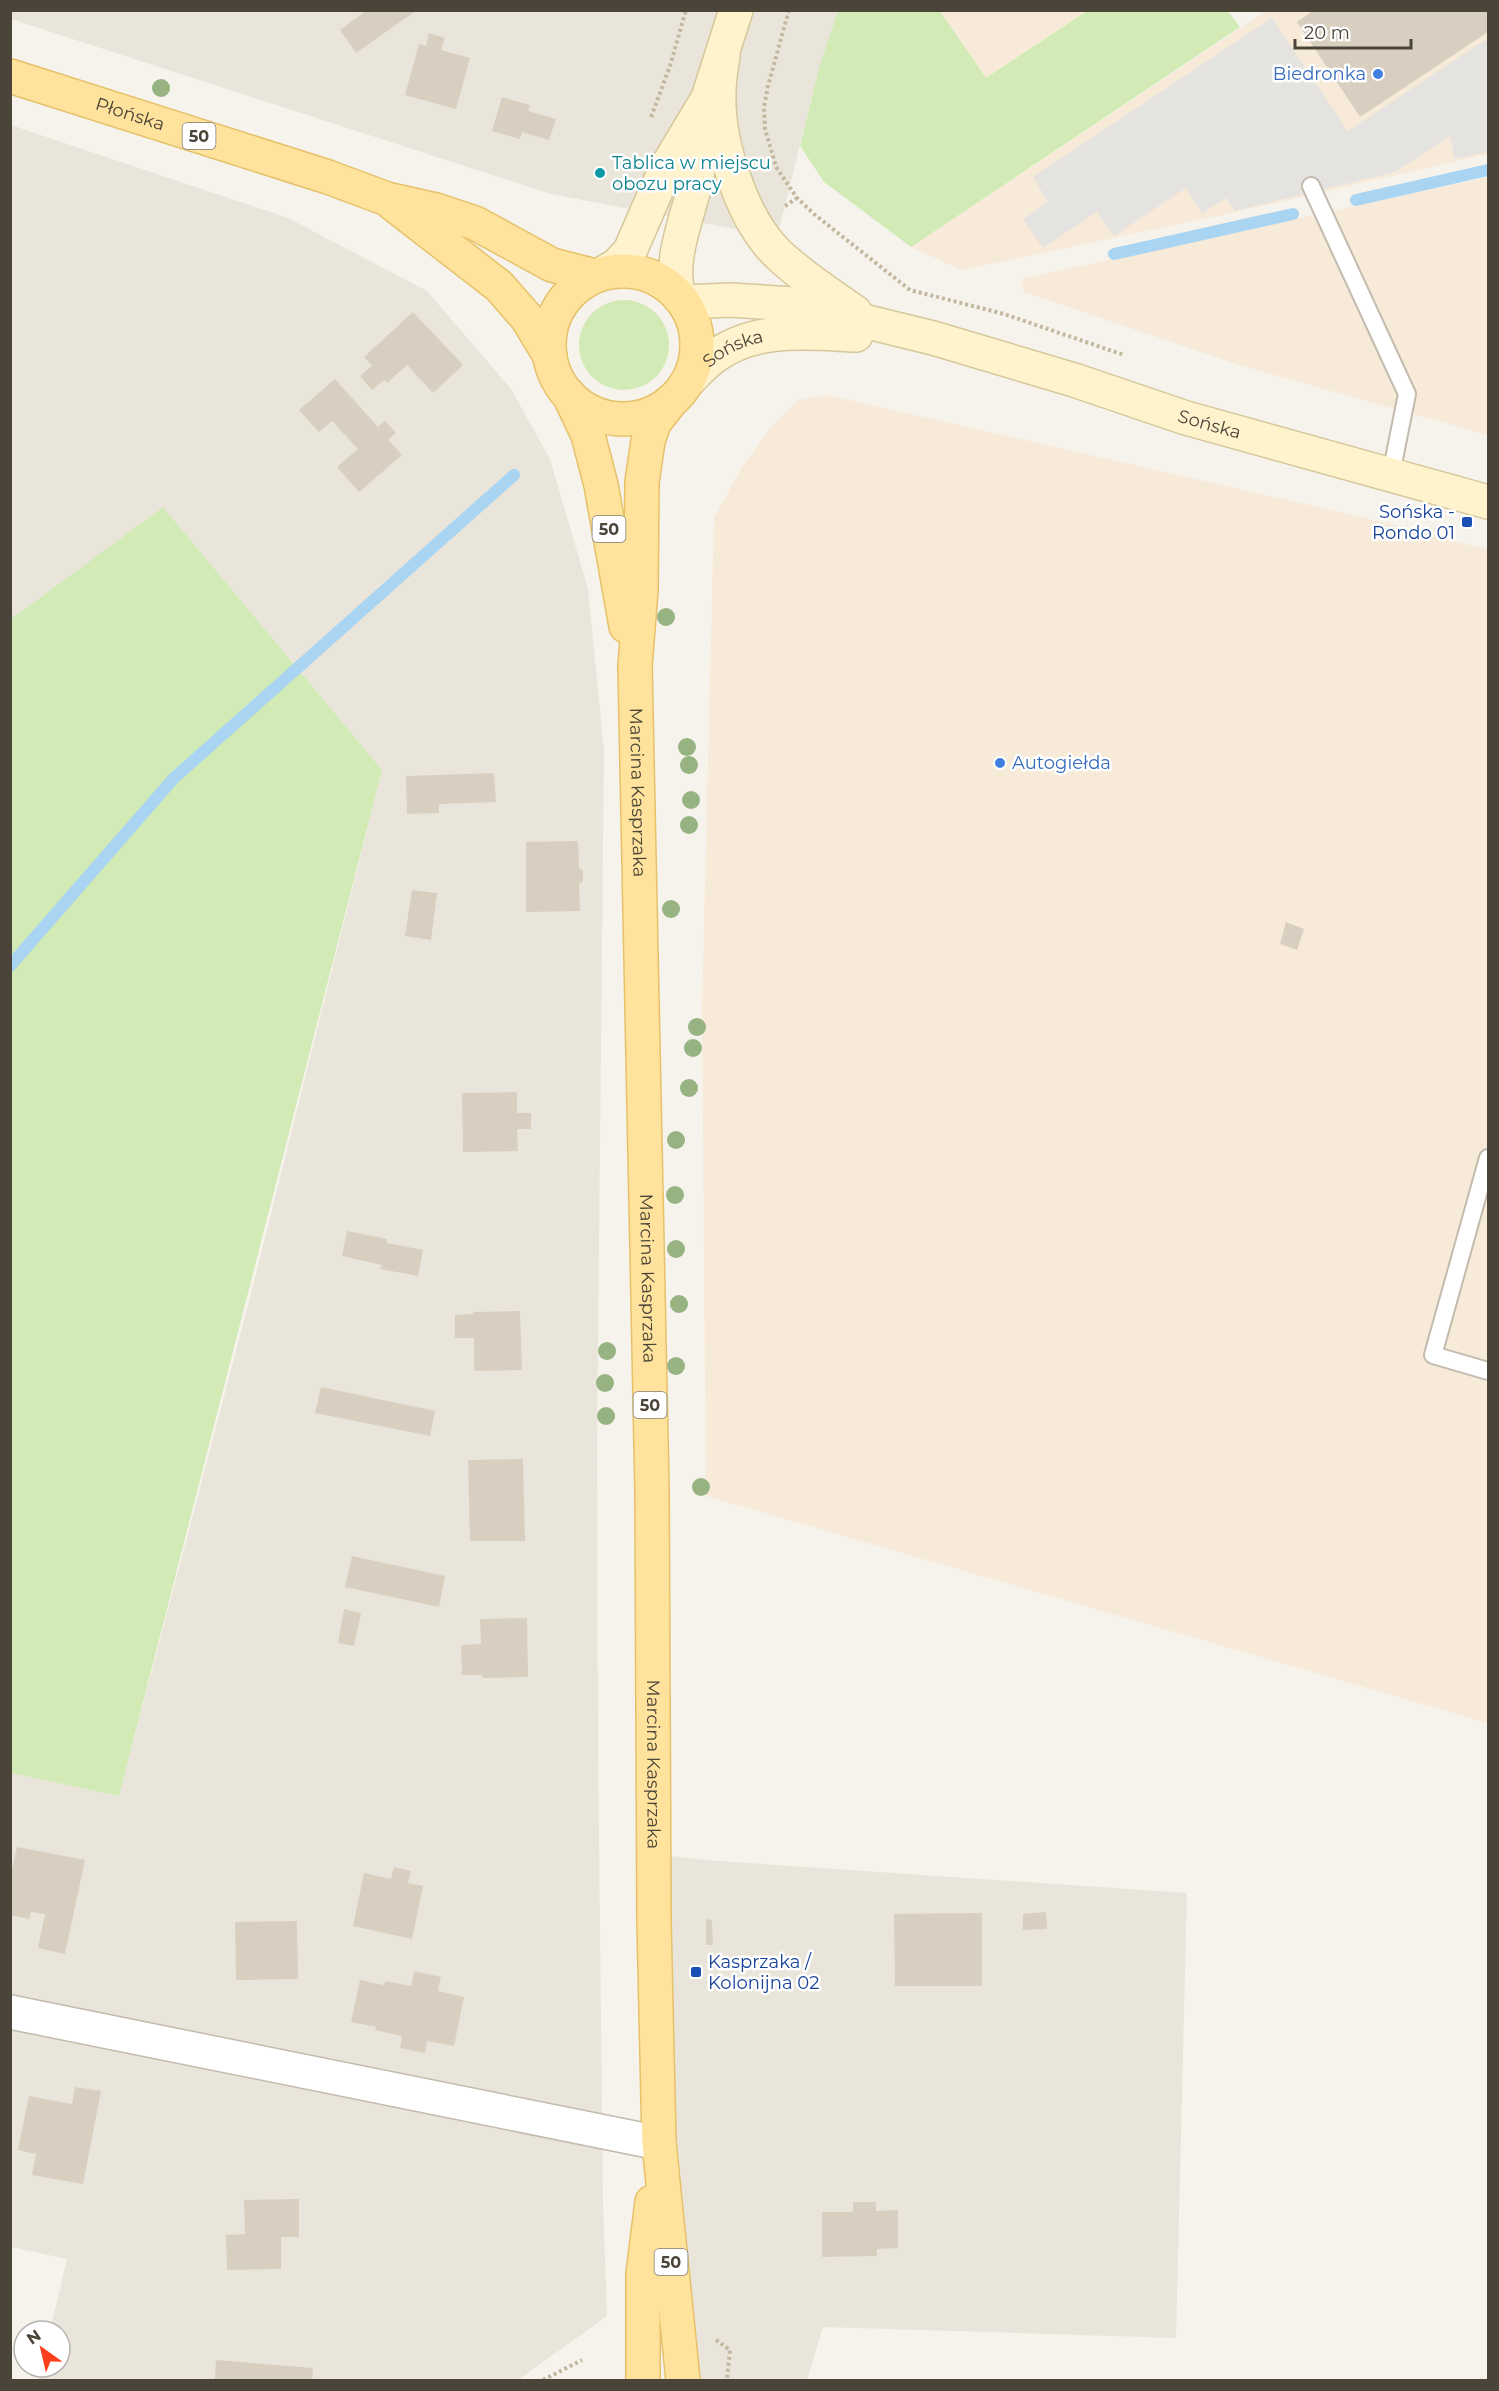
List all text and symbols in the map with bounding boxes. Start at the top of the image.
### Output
scale bar [1295,12,1410,50]
text: 20 m [1304,22,1350,44]
place label: Biedronka [1273,63,1366,85]
marker: Biedronka [1371,67,1385,81]
street label: Płońska [93,93,167,135]
road number: 50 [182,123,216,149]
place label: Tablica w miejscu obozu pracy [612,152,771,195]
marker: Tablica w miejscu obozu pracy [593,166,607,180]
street label: Sońska [698,325,765,372]
street label: Sońska [1175,405,1243,444]
place label: Sońska - Rondo 01 [1372,501,1455,544]
marker: Sońska - Rondo 01 [1460,515,1474,529]
road number: 50 [592,516,626,542]
street label: Marcina Kasprzaka [625,707,650,878]
place label: Autogiełda [1012,752,1111,774]
marker: Autogiełda [993,756,1007,770]
street label: Marcina Kasprzaka [635,1193,660,1363]
road number: 50 [634,1392,666,1418]
street label: Marcina Kasprzaka [642,1679,665,1849]
place label: Kasprzaka / Kolonijna 02 [708,1951,819,1994]
marker: Kasprzaka / Kolonijna 02 [689,1965,703,1979]
road number: 50 [654,2249,688,2275]
north arrow [12,2319,72,2379]
text: N [23,2325,45,2348]

